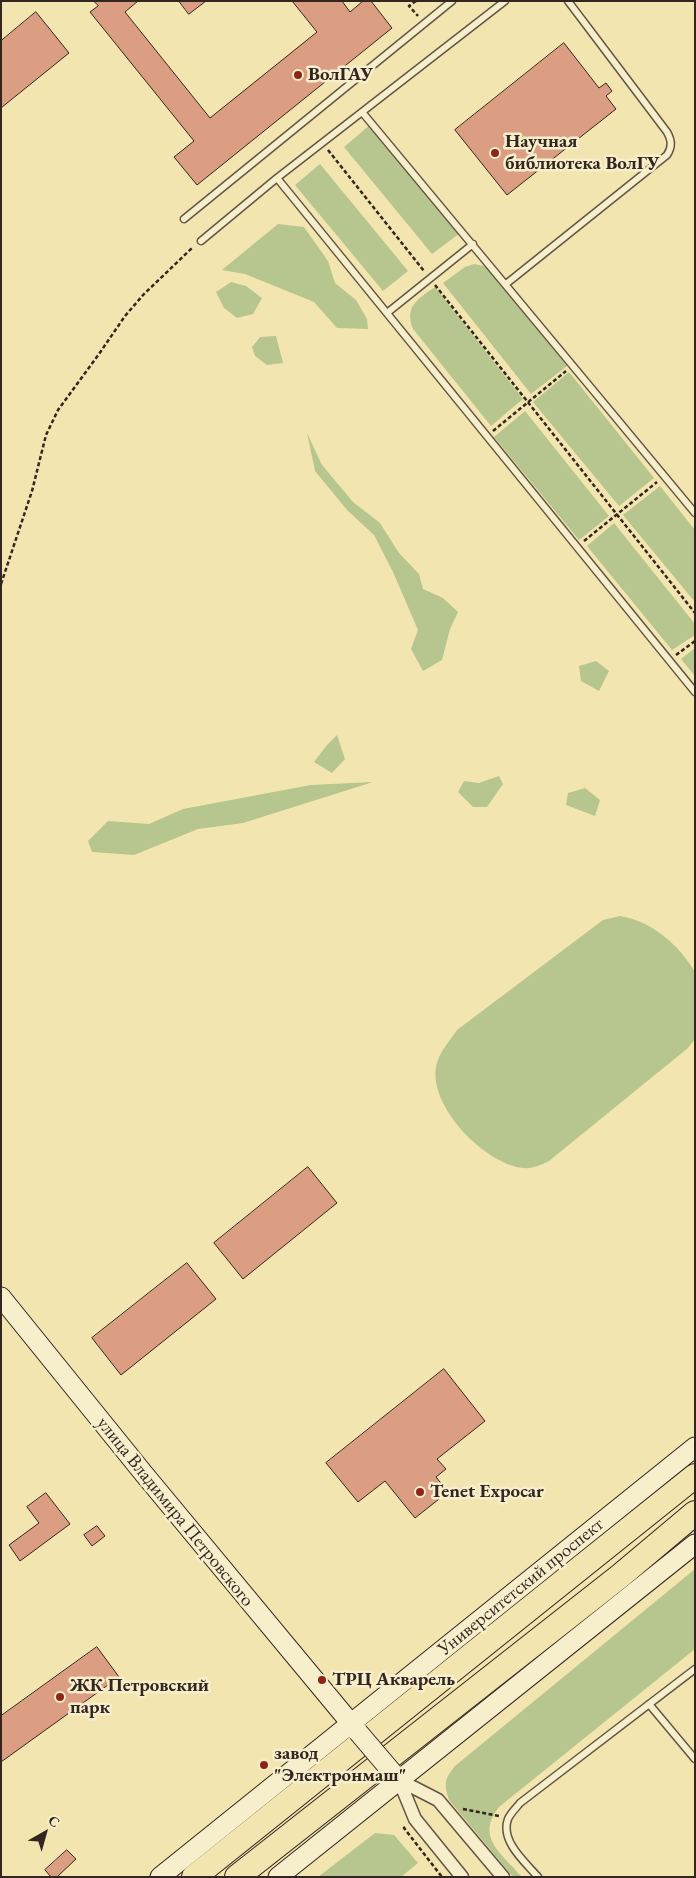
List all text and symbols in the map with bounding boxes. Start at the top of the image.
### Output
place label: ВолГАУ [308,64,373,86]
marker: ВолГАУ [292,69,304,81]
place label: Научная библиотека ВолГУ [505,131,660,175]
marker: Научная библиотека ВолГУ [489,147,501,159]
street label: улица Владимира Петровского [91,1413,259,1611]
place label: Tenet Expocar [430,1481,544,1503]
marker: Tenet Expocar [414,1486,426,1498]
street label: Университетский проспект [434,1513,608,1661]
place label: ТРЦ Акварель [332,1669,455,1691]
marker: ТРЦ Акварель [316,1674,328,1686]
place label: ЖК Петровский парк [70,1675,209,1719]
marker: ЖК Петровский парк [54,1691,66,1703]
place label: завод "Электронмаш" [274,1743,406,1787]
marker: завод "Электронмаш" [258,1759,270,1771]
north arrow [20,1808,70,1858]
text: С [45,1811,64,1831]

